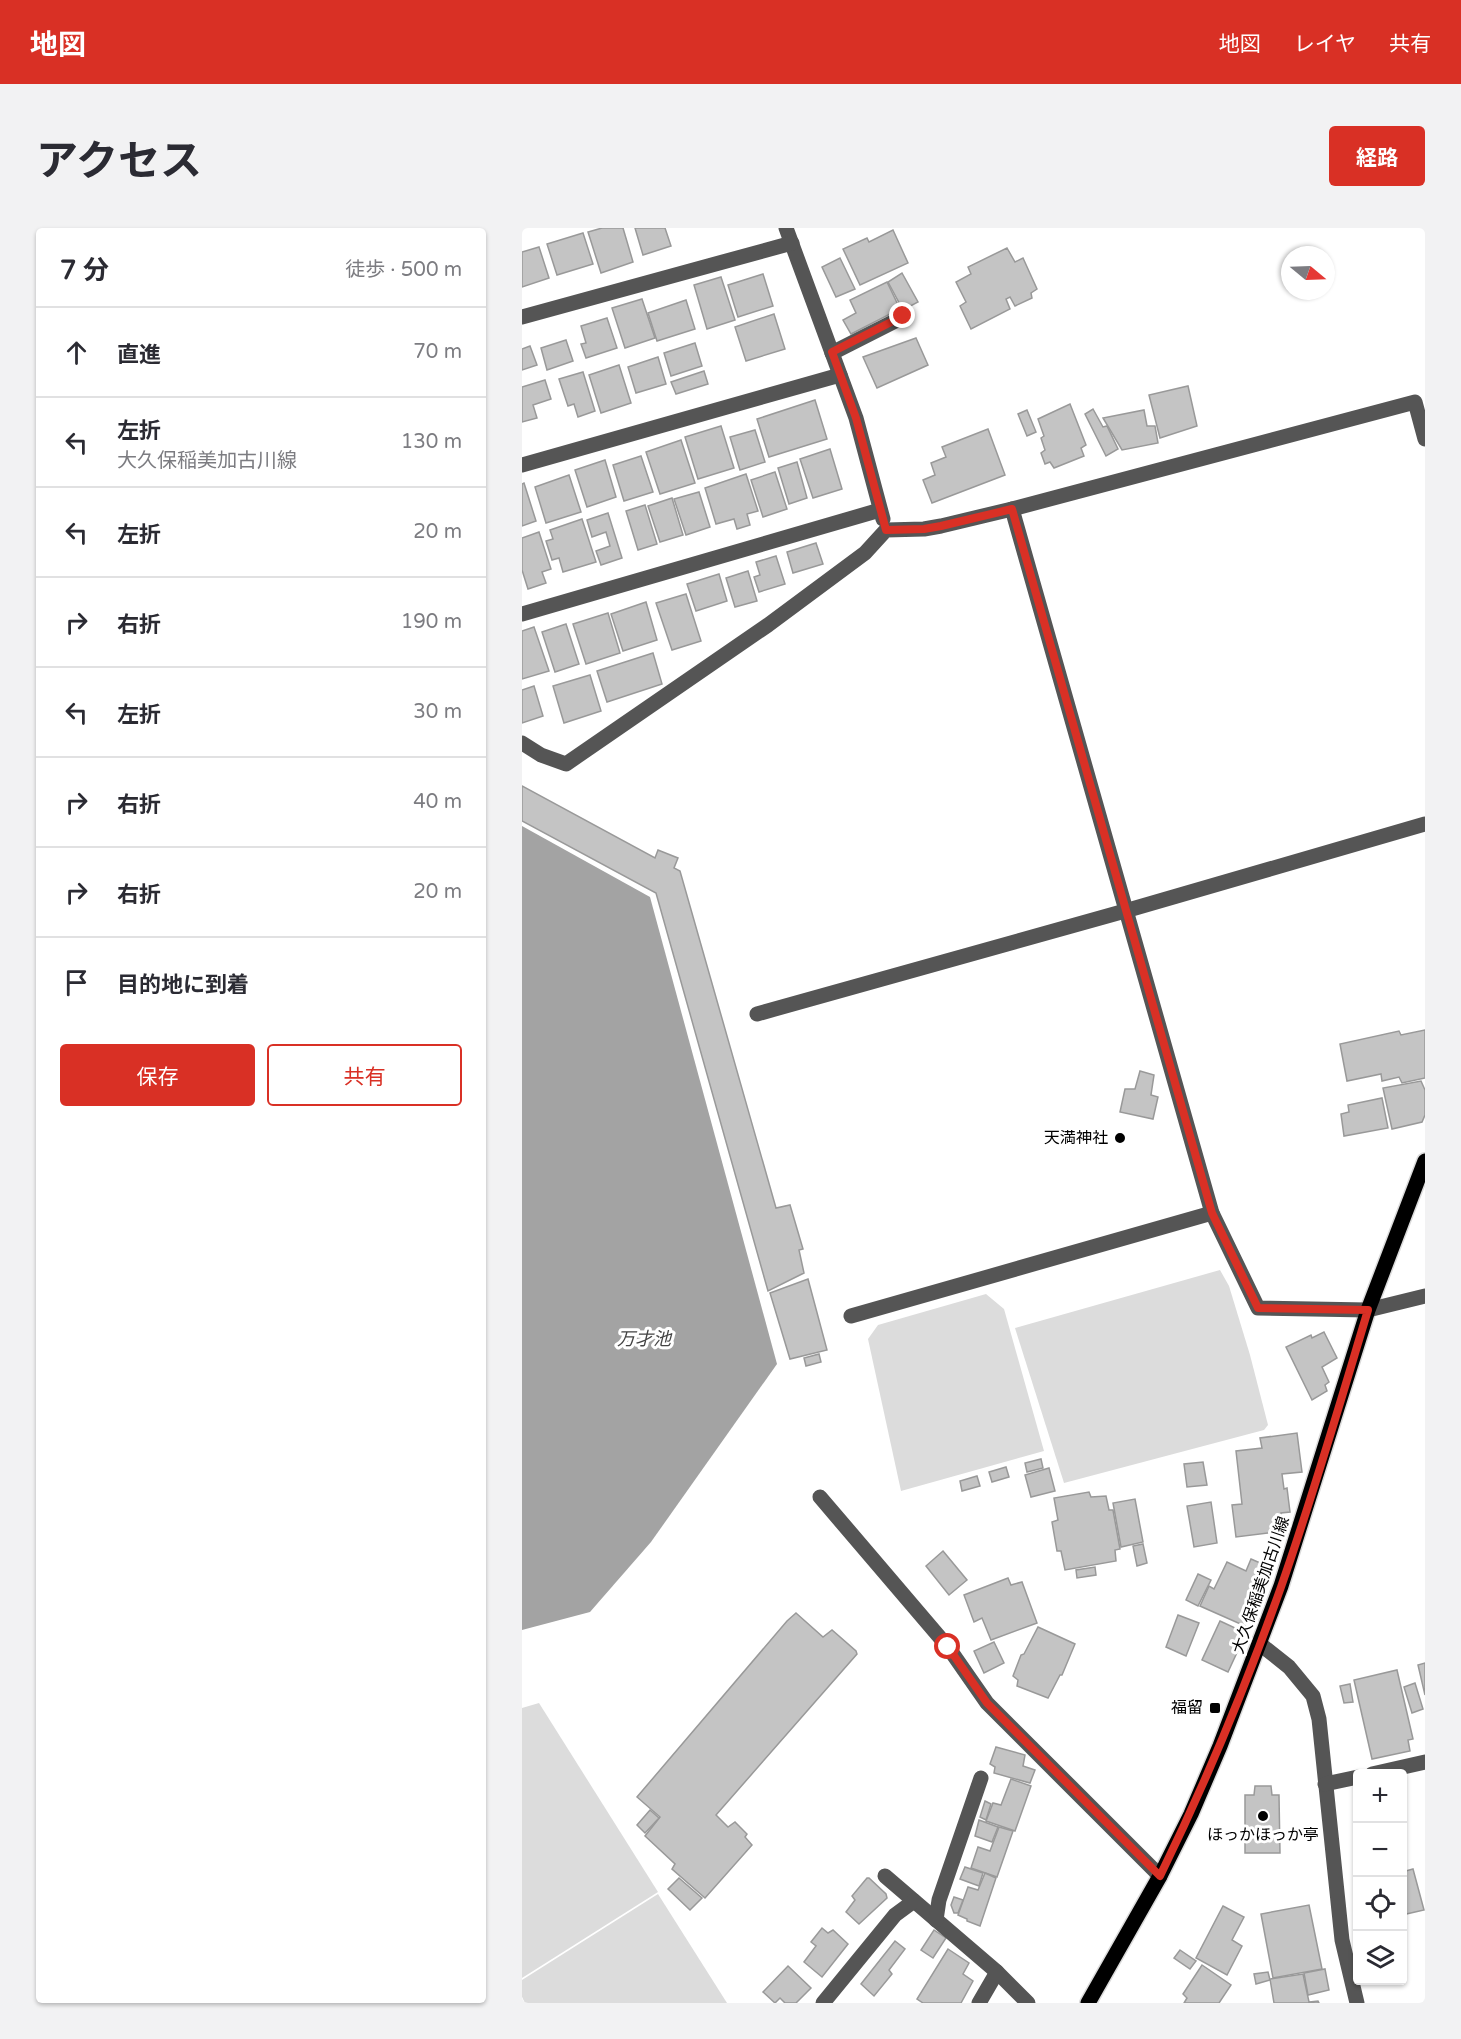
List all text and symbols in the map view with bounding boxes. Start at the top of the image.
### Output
text: 地図 [30,28,86,62]
text: 地図 [1219,32,1261,57]
text: レイヤ [1294,32,1356,57]
text: 共有 [1389,32,1431,57]
button: 経路 [1329,126,1425,186]
text: アクセス [36,136,202,187]
north arrow [1281,246,1335,300]
text: 7 分 [60,255,109,286]
text: 徒歩 · 500 m [345,258,462,282]
route end [889,302,915,328]
icon: ahead [60,336,93,369]
text: 70 m [413,340,462,364]
text: 直進 [117,342,161,368]
text: 左折 [117,418,161,444]
icon: left [60,426,93,459]
text: 130 m [401,430,462,454]
text: 大久保稲美加古川線 [117,449,297,473]
icon: left [60,516,93,549]
text: 20 m [413,520,462,544]
text: 左折 [117,522,161,548]
icon: right [60,606,93,639]
text: 190 m [401,610,462,634]
text: 右折 [117,612,161,638]
icon: left [60,696,93,729]
text: 30 m [413,700,462,724]
text: 左折 [117,702,161,728]
icon: right [60,786,93,819]
text: 40 m [413,790,462,814]
text: 右折 [117,792,161,818]
icon: right [60,876,93,909]
text: 20 m [413,880,462,904]
text: 右折 [117,882,161,908]
icon: arrive [60,966,93,999]
text: 目的地に到着 [117,972,249,998]
button: 保存 [60,1044,255,1106]
button: 共有 [267,1044,462,1106]
place label: 天満神社 [1044,1128,1108,1148]
marker: 天満神社 [1113,1131,1127,1145]
water label: 万才池 [617,1328,673,1350]
street label: 大久保稲美加古川線 [1228,1514,1294,1656]
route start [934,1633,960,1659]
place label: 福留 [1171,1698,1203,1718]
marker: 福留 [1208,1701,1222,1715]
map controls [1353,1769,1407,1985]
button: + [1353,1769,1407,1823]
marker: ほっかほっか亭 [1256,1809,1270,1823]
button: − [1353,1823,1407,1877]
place label: ほっかほっか亭 [1207,1825,1319,1845]
button: locate [1353,1877,1407,1931]
button: layers [1353,1931,1407,1985]

